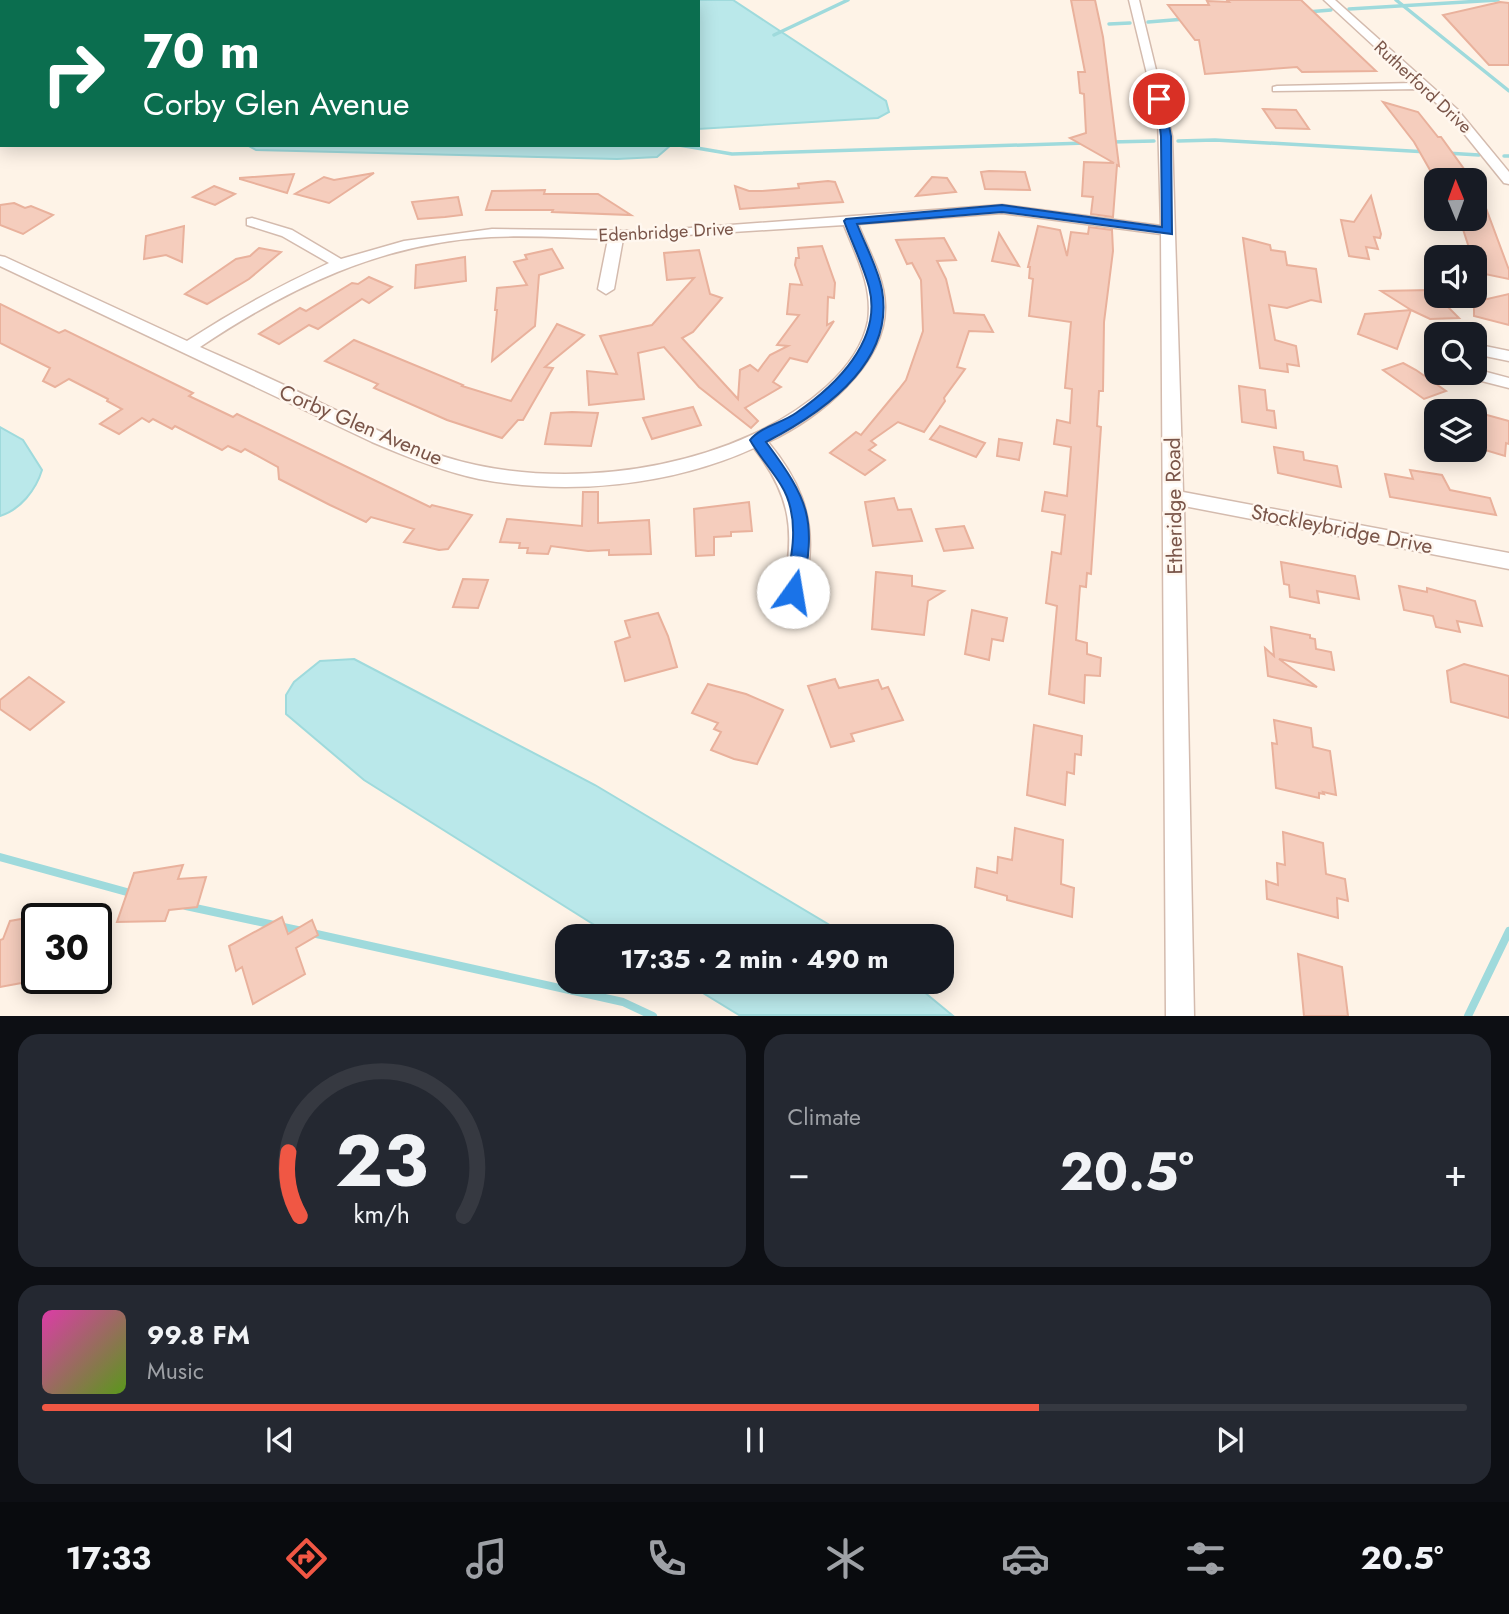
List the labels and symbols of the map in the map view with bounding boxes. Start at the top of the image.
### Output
street label: Rutherford Drive [1368,35,1478,139]
pin [1129,69,1189,129]
north arrow [1424,168,1488,231]
street label: Edenbridge Drive [598,215,734,249]
street label: Corby Glen Avenue [275,377,448,473]
street label: Etheridge Road [1158,437,1190,575]
street label: Stockleybridge Drive [1249,497,1435,561]
position arrow [756,555,830,629]
speed limit sign: 30 [21,903,112,994]

